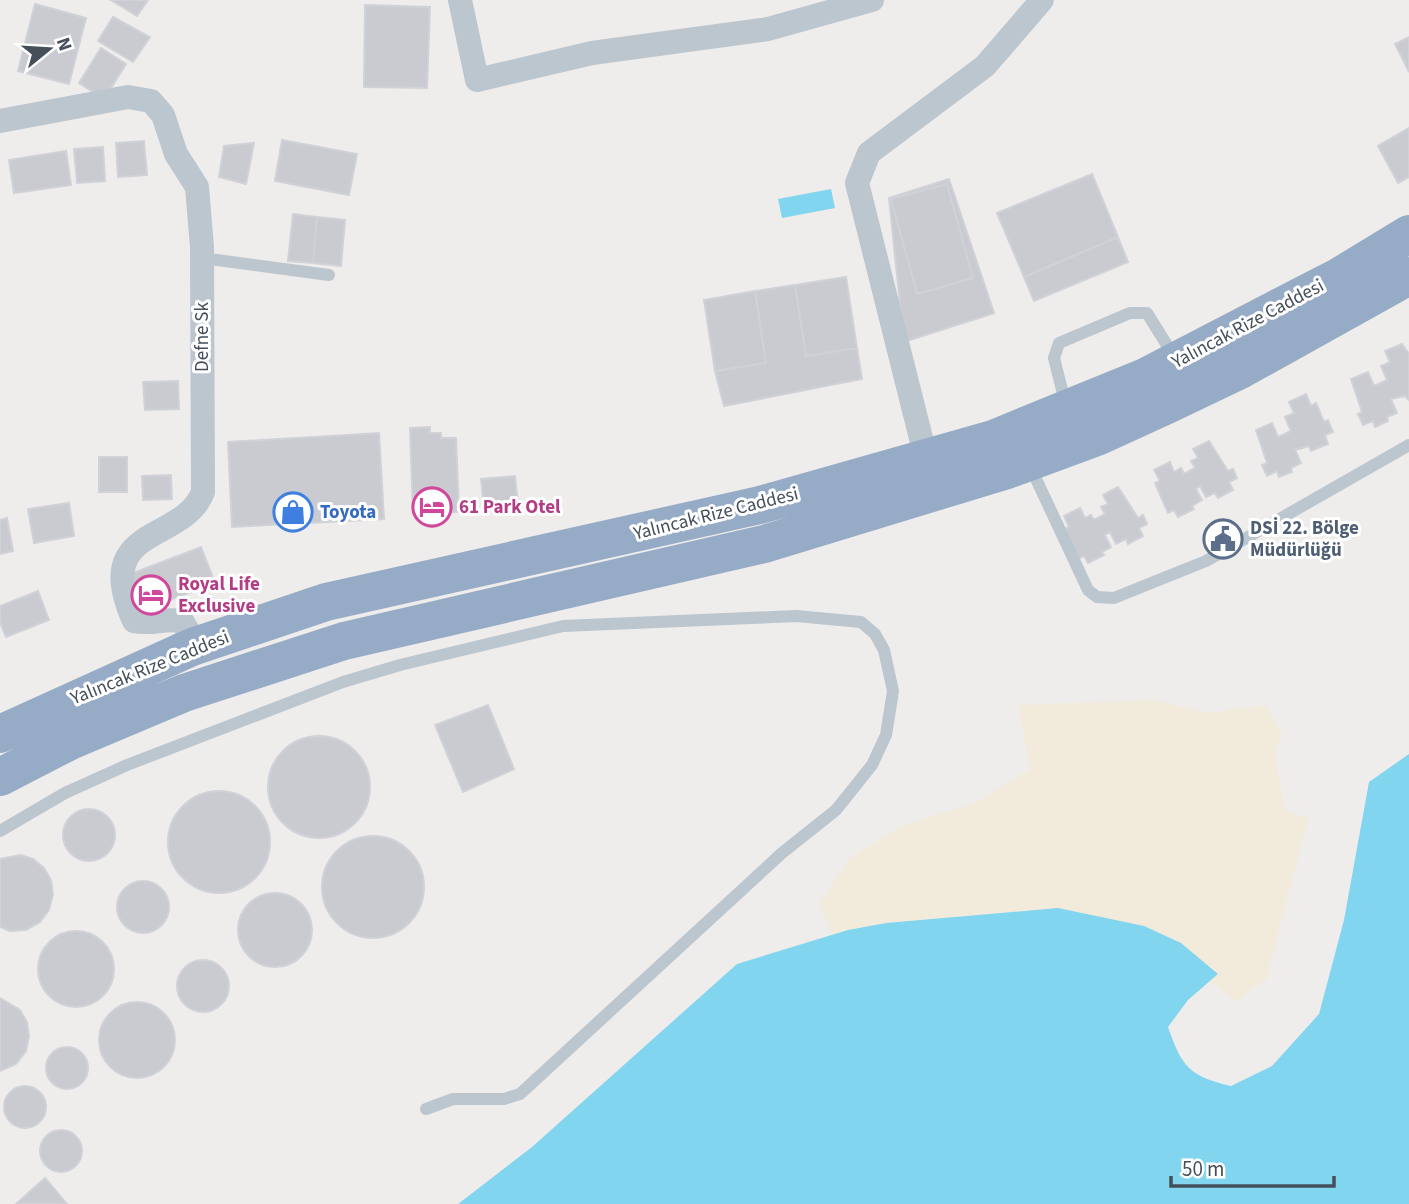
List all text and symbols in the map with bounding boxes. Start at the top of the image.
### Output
north arrow [14,14,84,84]
text: N [49,34,79,54]
street label: Yalıncak Rize Caddesi [1166,272,1329,376]
street label: Defne Sk [189,302,216,372]
street label: Yalıncak Rize Caddesi [630,480,801,548]
hotel icon: 61 Park Otel [411,486,453,528]
shop icon: Toyota [272,491,314,533]
place label: 61 Park Otel [459,494,561,521]
place label: Toyota [320,499,376,526]
place label: DSİ 22. Bölge Müdürlüğü [1250,515,1359,564]
public building icon: DSİ 22. Bölge Müdürlüğü [1202,518,1244,560]
place label: Royal Life Exclusive [178,571,260,620]
hotel icon: Royal Life Exclusive [130,574,172,616]
street label: Yalıncak Rize Caddesi [66,624,233,712]
scale bar [1171,1144,1334,1188]
text: 50 m [1182,1154,1224,1184]

